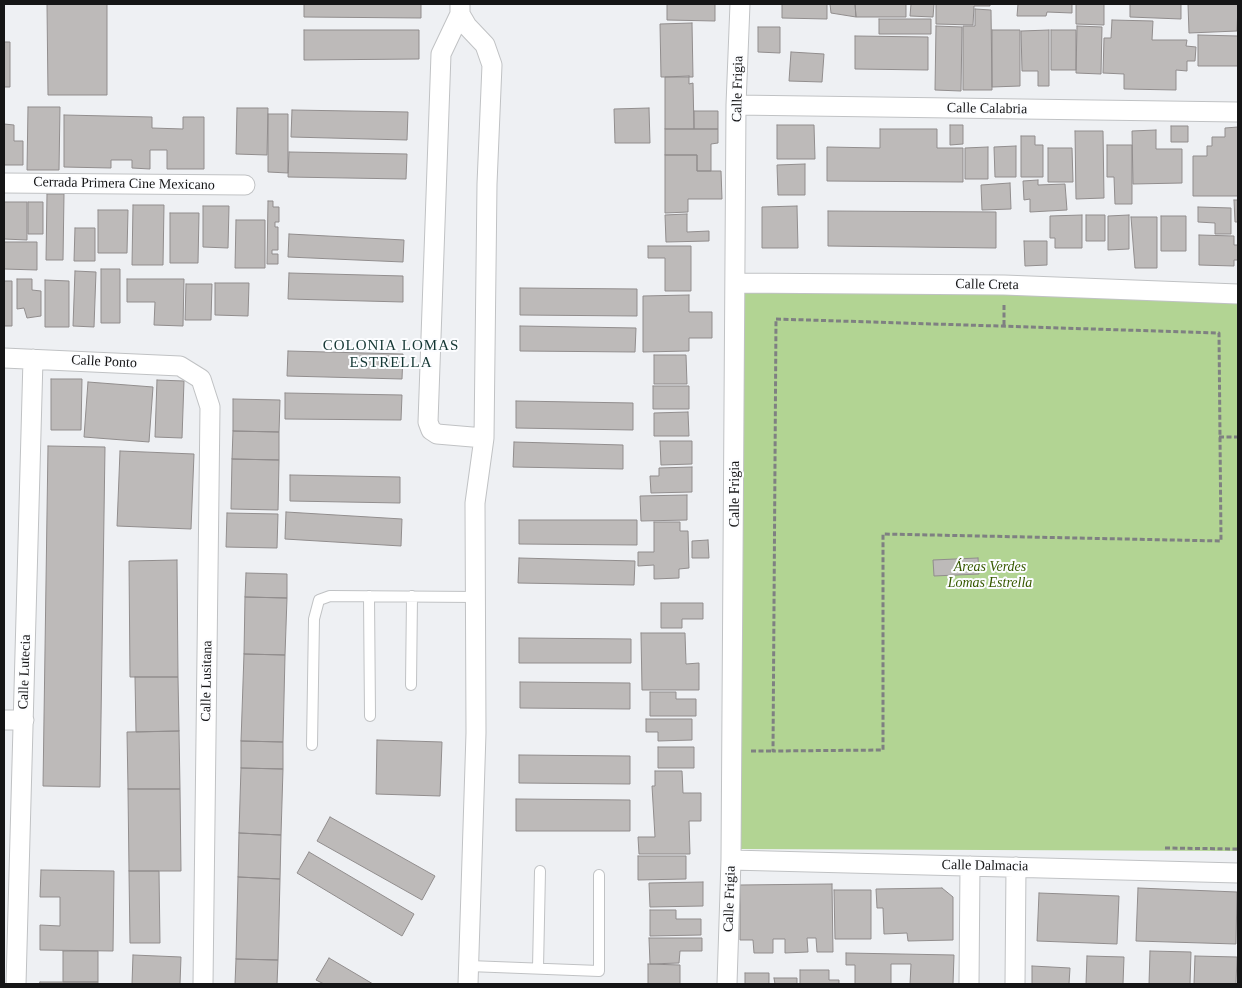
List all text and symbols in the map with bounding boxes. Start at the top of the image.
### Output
street label: Calle Frigia [729,56,747,122]
street label: Calle Calabria [947,100,1027,118]
street label: Cerrada Primera Cine Mexicano [33,174,215,194]
street label: Calle Creta [955,276,1019,294]
district label: COLONIA LOMAS ESTRELLA [321,337,461,372]
street label: Calle Ponto [71,352,137,372]
street label: Calle Frigia [727,461,743,527]
park label: Áreas Verdes Lomas Estrella [948,559,1032,592]
street label: Calle Lutecia [15,634,35,710]
street label: Calle Lusitana [198,640,216,722]
street label: Calle Dalmacia [942,857,1028,875]
street label: Calle Frigia [720,865,740,933]

